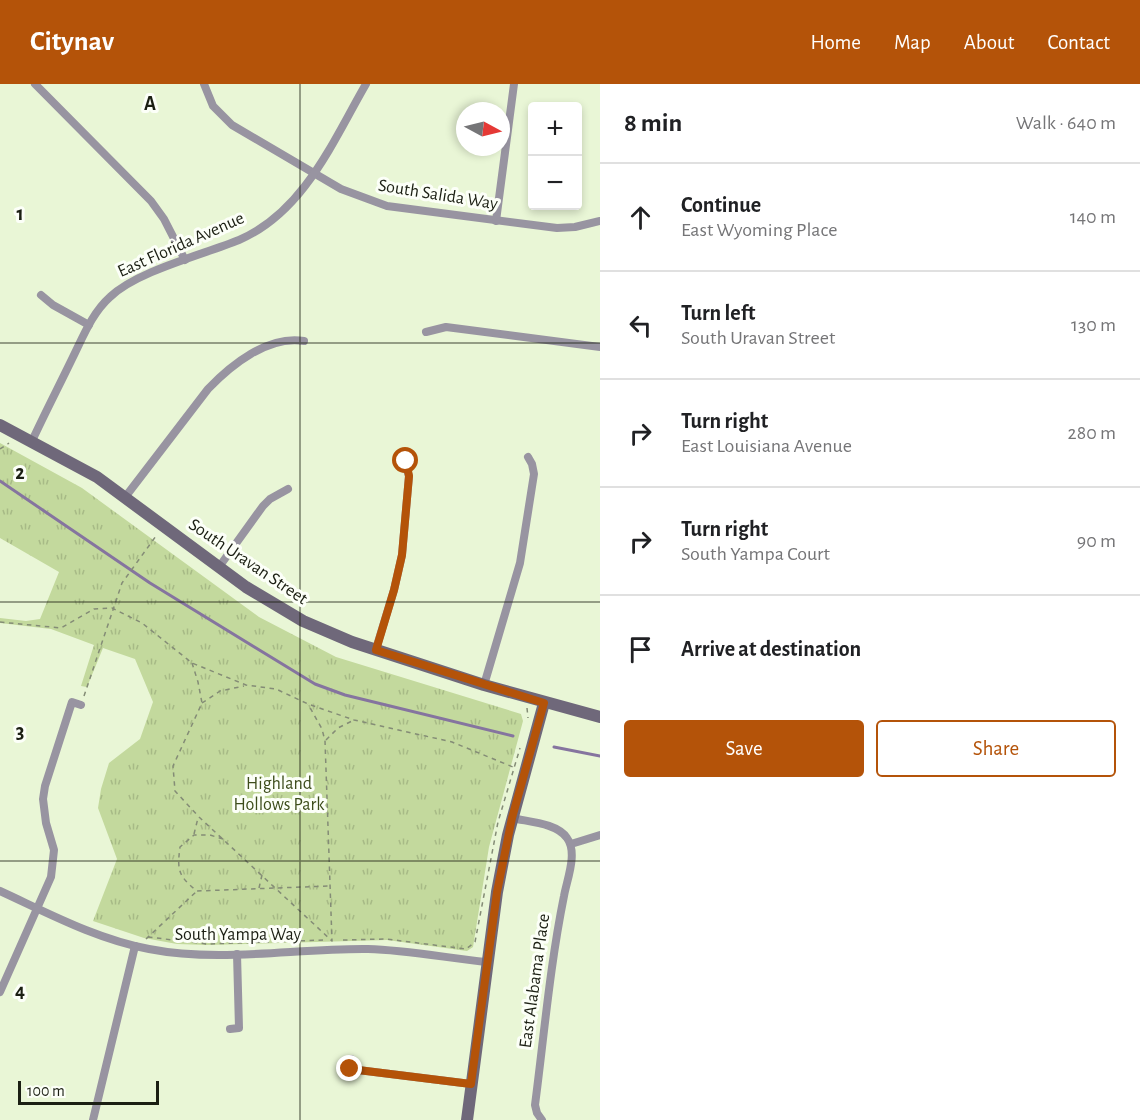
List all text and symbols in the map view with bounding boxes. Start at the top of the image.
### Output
text: Citynav [30,28,114,56]
text: Home [810,32,861,53]
text: Map [894,32,931,53]
text: About [964,32,1014,53]
text: Contact [1047,32,1110,53]
text: A [144,94,156,114]
north arrow [456,102,510,156]
map controls [528,102,582,210]
button: + [528,102,582,156]
text: 8 min [624,110,682,136]
text: Walk · 640 m [1016,113,1116,133]
button: − [528,156,582,210]
street label: South Salida Way [377,177,499,213]
text: Continue [681,194,761,216]
icon: ahead [624,201,657,234]
text: 1 [16,204,24,224]
text: 140 m [1070,207,1116,227]
street label: East Florida Avenue [115,209,247,281]
text: East Wyoming Place [681,220,838,240]
text: Turn left [681,302,755,324]
icon: left [624,309,657,342]
text: 130 m [1071,315,1116,335]
text: South Uravan Street [681,328,835,348]
text: Turn right [681,410,768,432]
icon: right [624,417,657,450]
text: 280 m [1068,423,1116,443]
text: East Louisiana Avenue [681,436,852,456]
route start [392,447,418,473]
text: 2 [15,463,25,483]
street label: South Uravan Street [185,516,311,608]
text: Turn right [681,518,768,540]
icon: right [624,525,657,558]
text: 90 m [1077,531,1116,551]
text: South Yampa Court [681,544,830,564]
icon: arrive [624,633,657,666]
text: Arrive at destination [681,638,861,660]
button: Save [624,720,864,777]
button: Share [876,720,1116,777]
text: 3 [16,722,24,742]
park label: Highland Hollows Park [233,775,325,814]
street label: East Alabama Place [517,913,553,1049]
street label: South Yampa Way [175,926,302,944]
text: 4 [15,981,25,1001]
route end [336,1055,362,1081]
scale bar [18,1078,159,1106]
text: 100 m [27,1083,65,1099]

